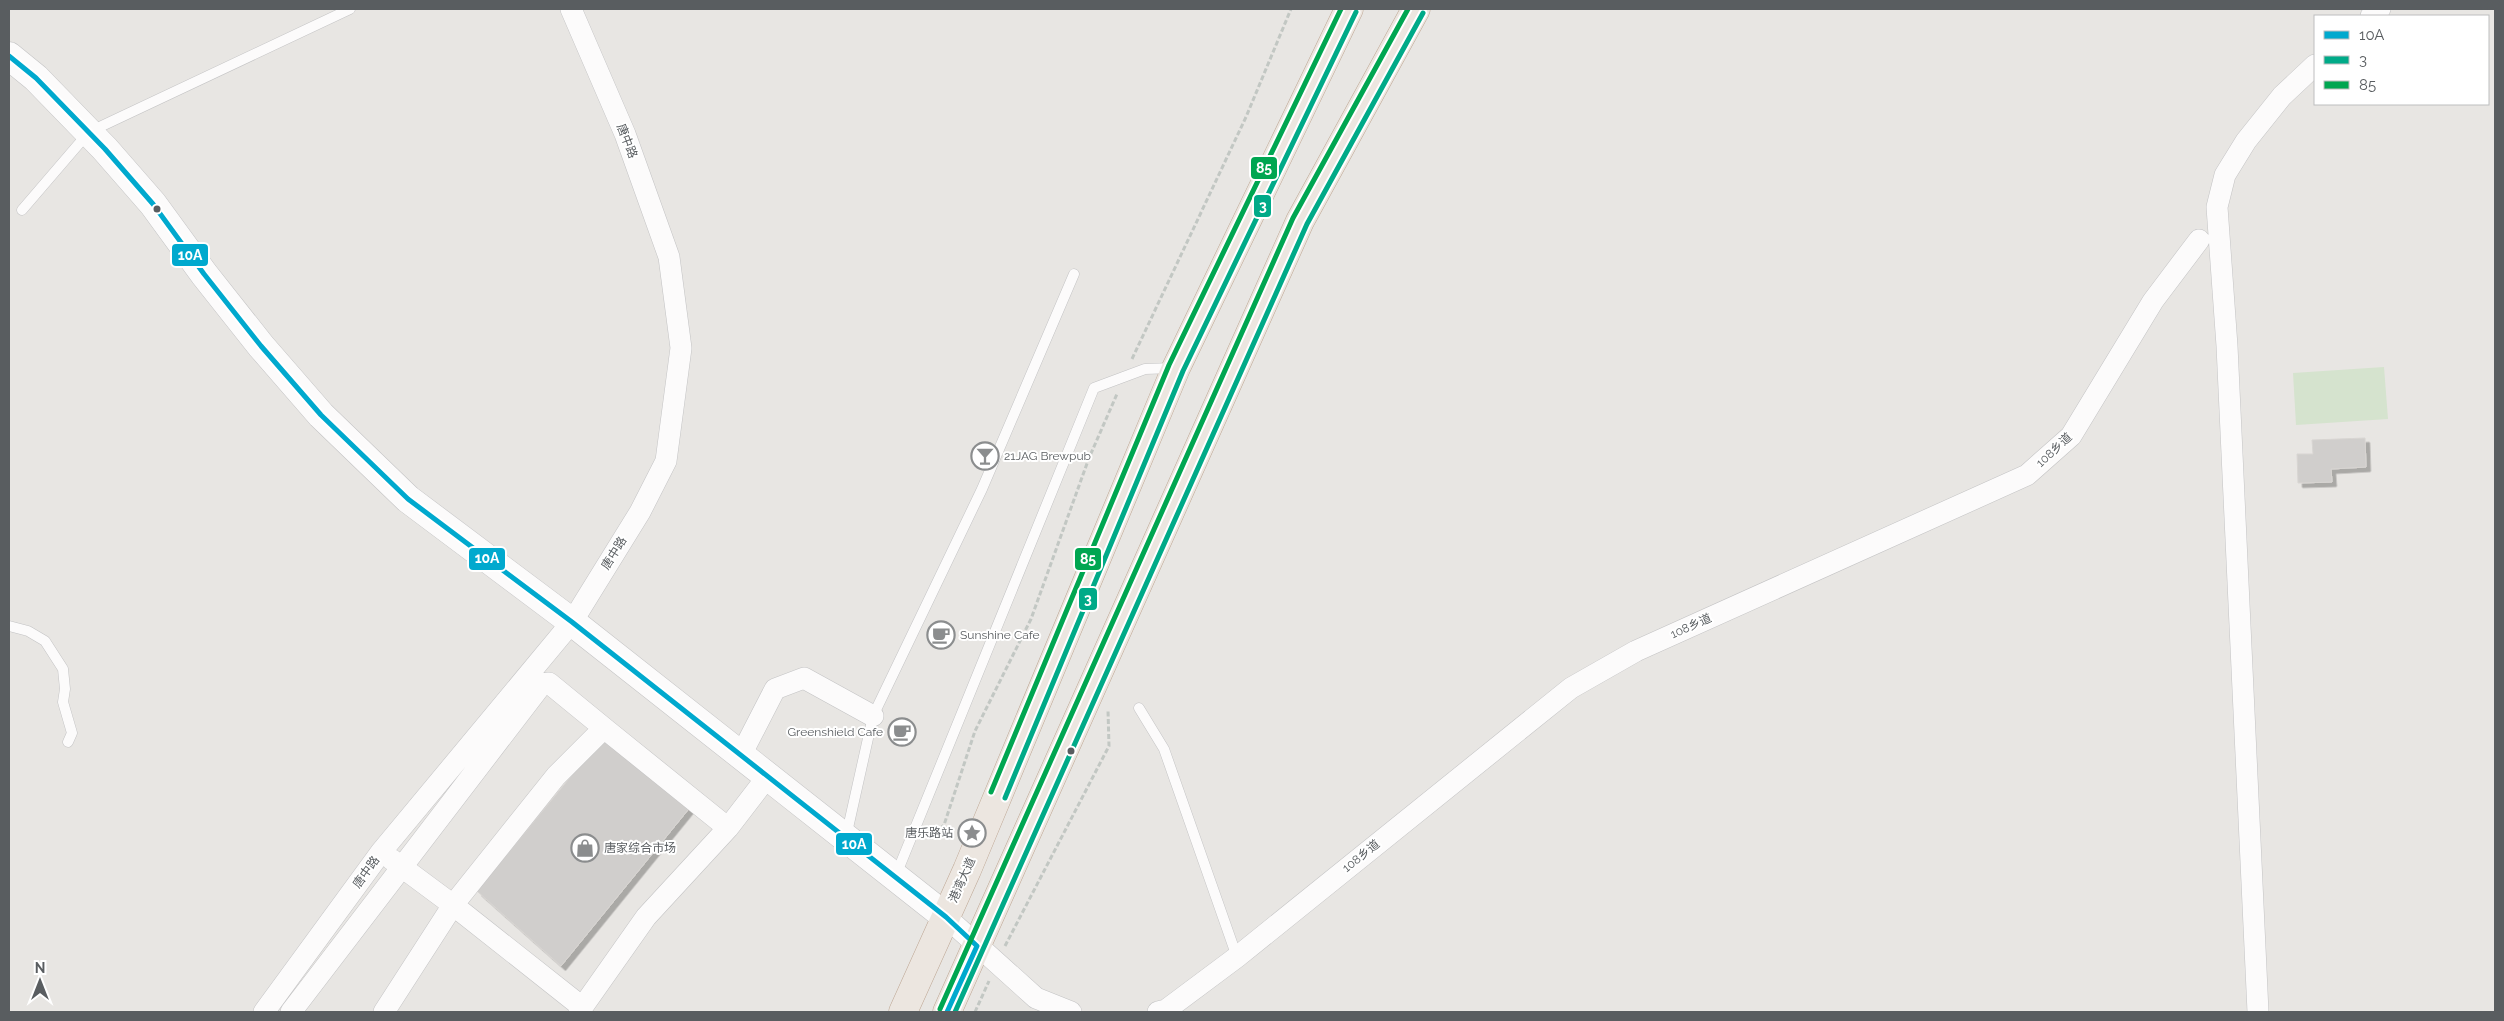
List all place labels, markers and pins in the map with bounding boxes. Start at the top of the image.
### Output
unlabelled marker [152,204,162,214]
bar icon: 21JAG Brewpub [970,441,1000,471]
place label: 21JAG Brewpub [1004,449,1091,463]
cafe icon: Sunshine Cafe [926,620,956,650]
place label: Sunshine Cafe [960,628,1039,642]
cafe icon: Greenshield Cafe [887,717,917,747]
place label: Greenshield Cafe [788,725,883,739]
unlabelled marker [1066,746,1076,756]
place icon: 唐乐路站 [957,818,987,848]
place label: 唐乐路站 [905,826,953,840]
shop icon: 唐家综合市场 [570,833,600,863]
place label: 唐家综合市场 [604,841,676,855]

